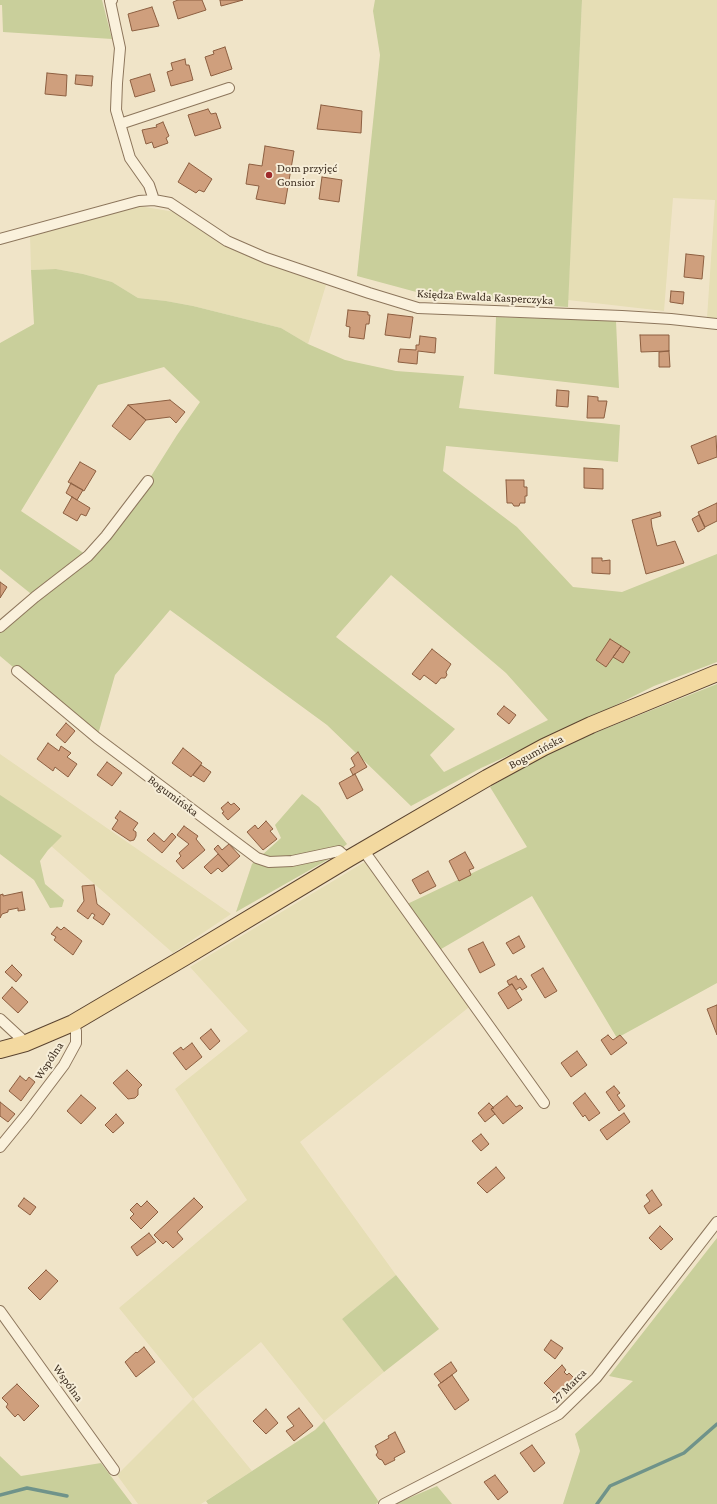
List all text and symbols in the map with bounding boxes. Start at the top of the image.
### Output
place label: Dom przyjęć Gonsior [277,161,337,189]
marker: Dom przyjęć Gonsior [264,170,274,180]
street label: Księdza Ewalda Kasperczyka [417,286,553,308]
street label: Bogumińska [506,732,566,772]
street label: Bogumińska [145,772,201,820]
street label: Wspólna [31,1039,67,1083]
street label: Wspólna [50,1362,86,1404]
street label: 27 Marca [549,1366,589,1406]

